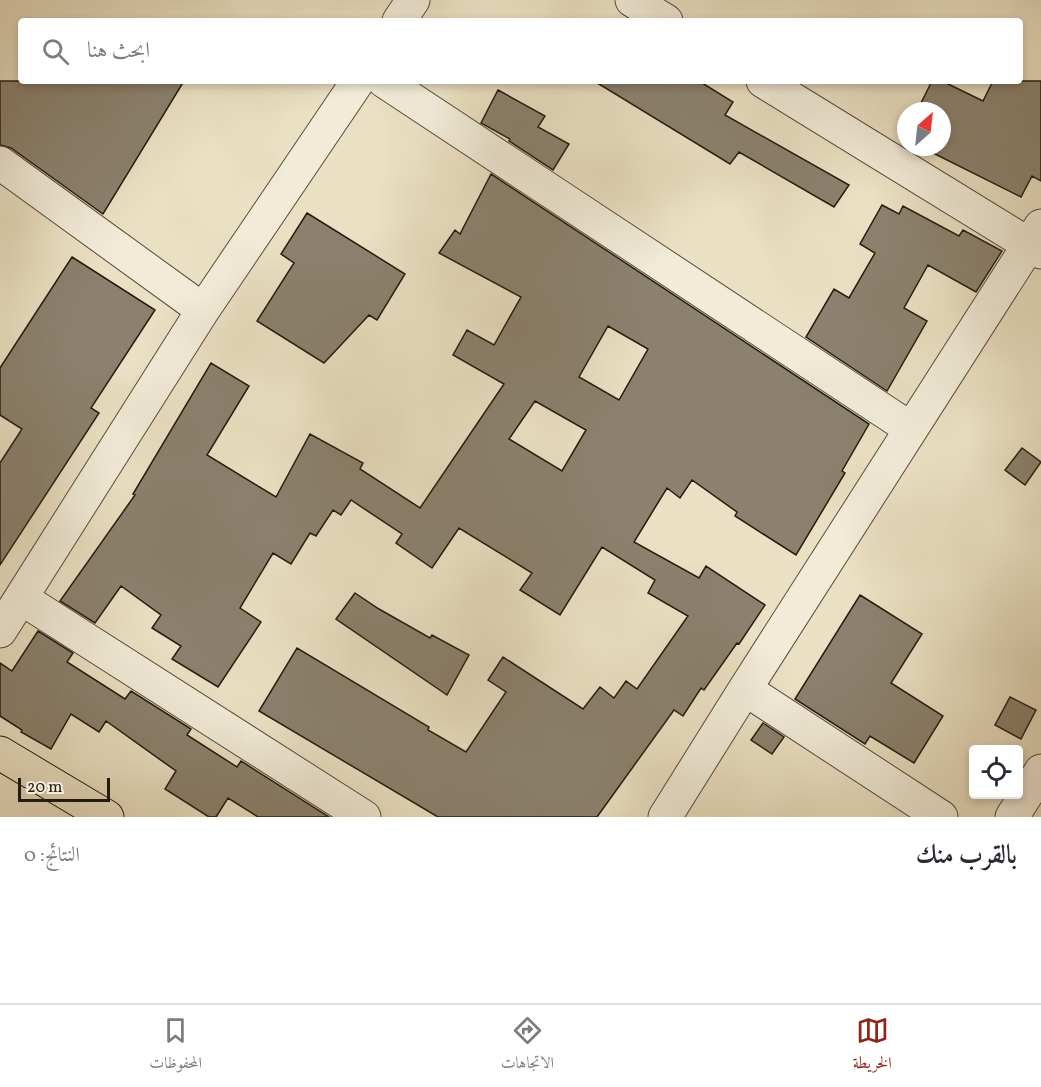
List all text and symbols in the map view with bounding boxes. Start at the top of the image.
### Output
search box [18,18,1023,84]
icon: search [39,35,72,68]
text: ابحث هنا [87,36,150,67]
north arrow [897,102,951,156]
map controls [969,745,1023,799]
button: locate [969,745,1023,799]
scale bar [18,775,110,802]
text: 20 m [27,777,62,799]
text: بالقرب منك [916,838,1017,874]
text: النتائج: 0 [24,842,80,870]
tab: المحفوظات [149,1014,202,1078]
tab: الاتجاهات [501,1014,554,1078]
tab: الخريطة [853,1014,892,1078]

